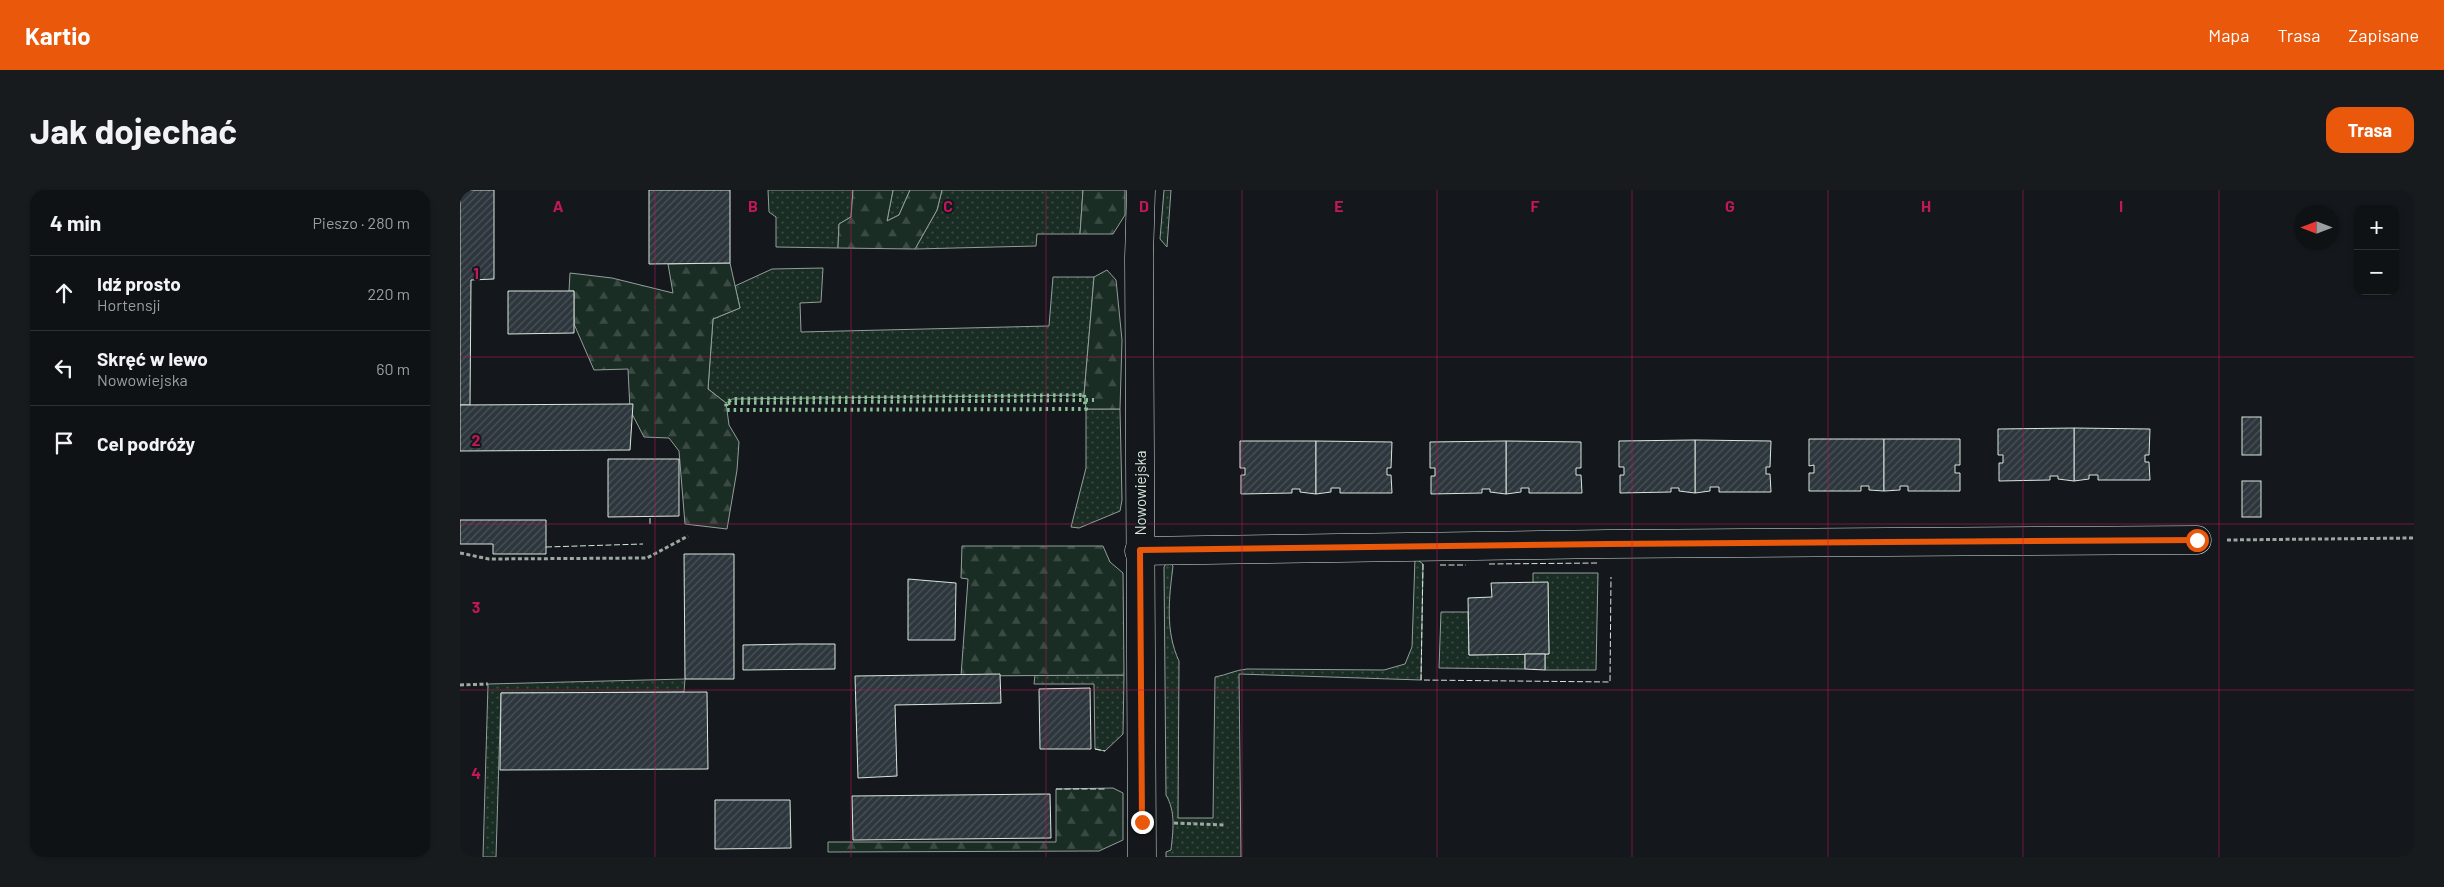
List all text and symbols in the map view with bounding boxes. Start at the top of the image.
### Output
text: Kartio [25,21,91,50]
text: Mapa [2208,24,2250,46]
text: Trasa [2278,24,2320,46]
text: Zapisane [2348,24,2419,46]
button: Trasa [2326,107,2414,153]
text: Jak dojechać [30,109,237,151]
text: A [553,196,564,215]
text: B [748,196,758,215]
text: C [943,196,953,215]
text: D [1139,196,1149,215]
text: E [1334,196,1344,215]
text: F [1531,196,1540,215]
text: G [1725,196,1735,215]
text: H [1921,196,1931,215]
text: I [2119,196,2123,215]
north arrow [2294,205,2339,250]
map controls [2354,205,2399,295]
button: + [2354,205,2399,250]
text: 4 min [50,210,101,235]
text: Pieszo · 280 m [312,213,410,232]
button: − [2354,250,2399,295]
text: 1 [473,263,479,282]
text: Idź prosto [97,272,181,295]
icon: ahead [50,279,78,307]
text: 220 m [367,284,410,303]
text: Hortensji [97,295,161,314]
text: Skręć w lewo [97,347,208,370]
icon: left [50,354,78,382]
text: 60 m [376,359,410,378]
text: Nowowiejska [97,370,188,389]
icon: arrive [50,429,78,457]
text: 2 [472,430,481,449]
text: Cel podróży [97,432,195,455]
street label: Nowowiejska [1131,450,1149,536]
route start [2186,529,2209,552]
text: 3 [472,597,480,616]
text: 4 [471,763,481,782]
route end [1131,811,1154,834]

